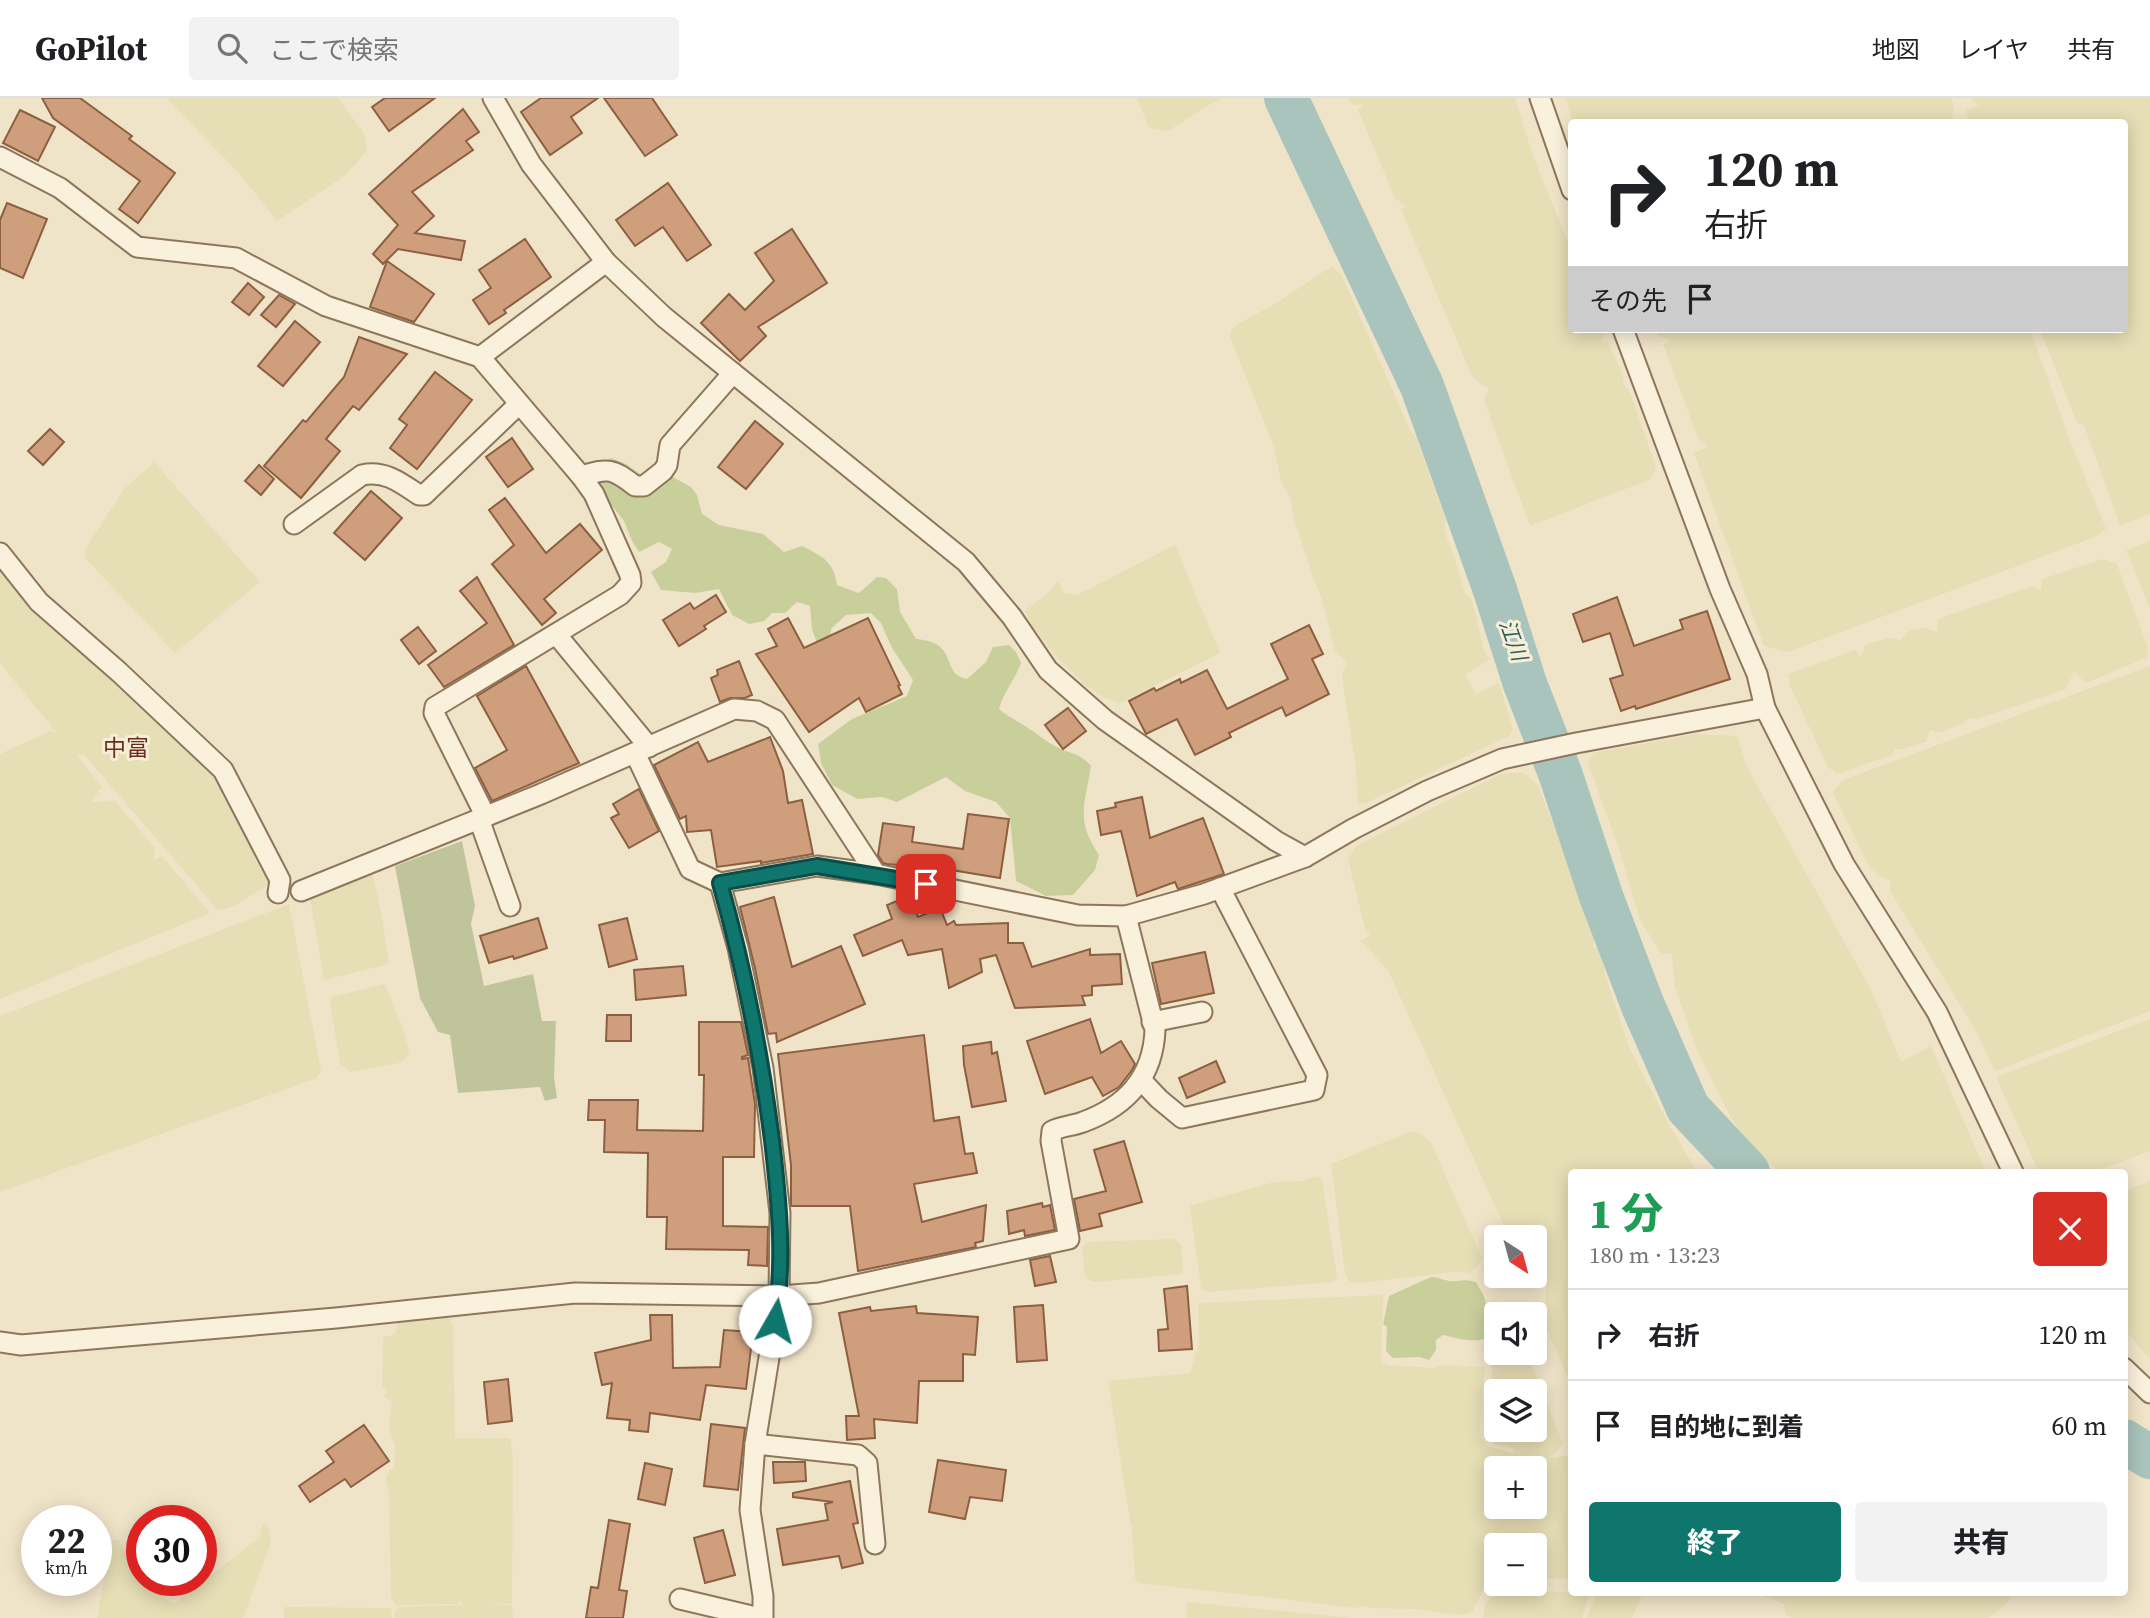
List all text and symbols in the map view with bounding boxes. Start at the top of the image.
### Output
search box [189,17,679,80]
text: GoPilot [35,26,147,71]
icon: search [213,29,251,67]
text: ここで検索 [269,32,399,68]
text: 地図 [1872,33,1920,66]
text: レイヤ [1958,33,2029,66]
text: 共有 [2067,33,2115,66]
text: 120 m [1704,135,1839,202]
icon: right [1589,147,1680,238]
text: 右折 [1704,203,1768,247]
icon: arrive [1681,280,1719,318]
text: その先 [1589,283,1667,319]
water label: 江川 [1493,615,1535,666]
district label: 中富 [103,732,149,764]
pin [896,854,956,914]
icon: arrive [907,865,945,903]
text: 1 分 [1589,1184,1663,1242]
button: close [2033,1192,2107,1266]
north arrow [1484,1225,1547,1288]
map controls [1484,1225,1547,1596]
text: 180 m · 13:23 [1589,1239,1720,1271]
position arrow [738,1284,812,1358]
button: sound [1484,1302,1547,1365]
icon: right [1589,1316,1627,1354]
text: 120 m [2039,1317,2107,1353]
text: 右折 [1648,1318,1700,1354]
button: layers [1484,1379,1547,1442]
icon: arrive [1589,1407,1627,1445]
text: 60 m [2052,1408,2107,1444]
text: 目的地に到着 [1648,1409,1804,1445]
button: + [1484,1456,1547,1519]
button: 終了 [1589,1502,1841,1582]
button: 共有 [1855,1502,2107,1582]
speed limit sign: 30 [126,1505,217,1596]
text: 22 [48,1517,85,1565]
button: − [1484,1533,1547,1596]
text: km/h [45,1555,88,1580]

